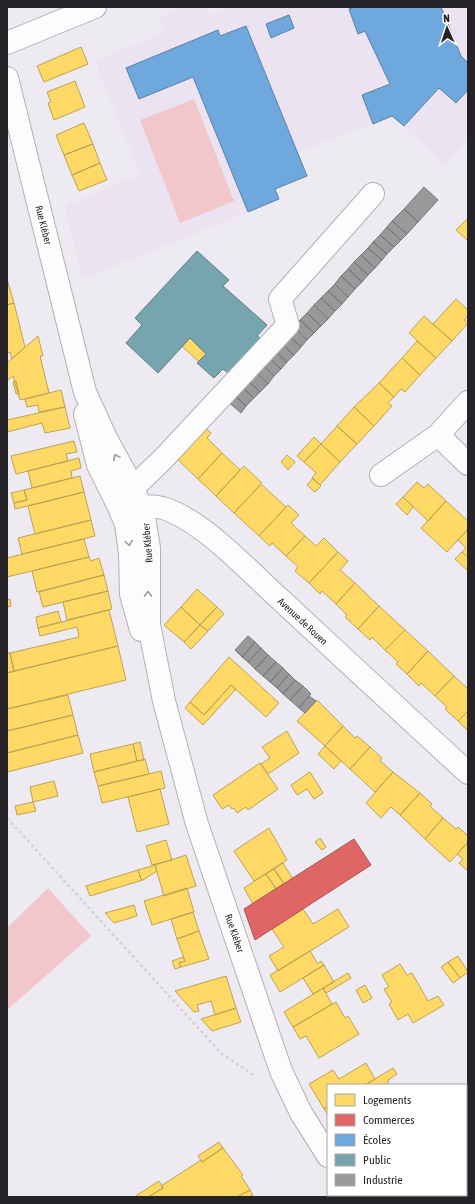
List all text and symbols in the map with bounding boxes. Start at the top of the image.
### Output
north arrow [427,8,467,48]
text: N [443,12,450,24]
street label: Rue Kléber [33,204,54,247]
one-way arrow [113,454,121,461]
street label: Rue Kléber [140,522,155,563]
one-way arrow [124,540,133,546]
one-way arrow [144,591,152,597]
street label: Avenue de Rouen [276,596,330,647]
street label: Rue Kléber [223,912,247,955]
legend [327,1084,467,1196]
text: Logements [363,1093,411,1107]
text: Commerces [363,1113,414,1127]
text: Écoles [363,1133,391,1147]
text: Public [363,1153,391,1167]
text: Industrie [363,1173,403,1187]

